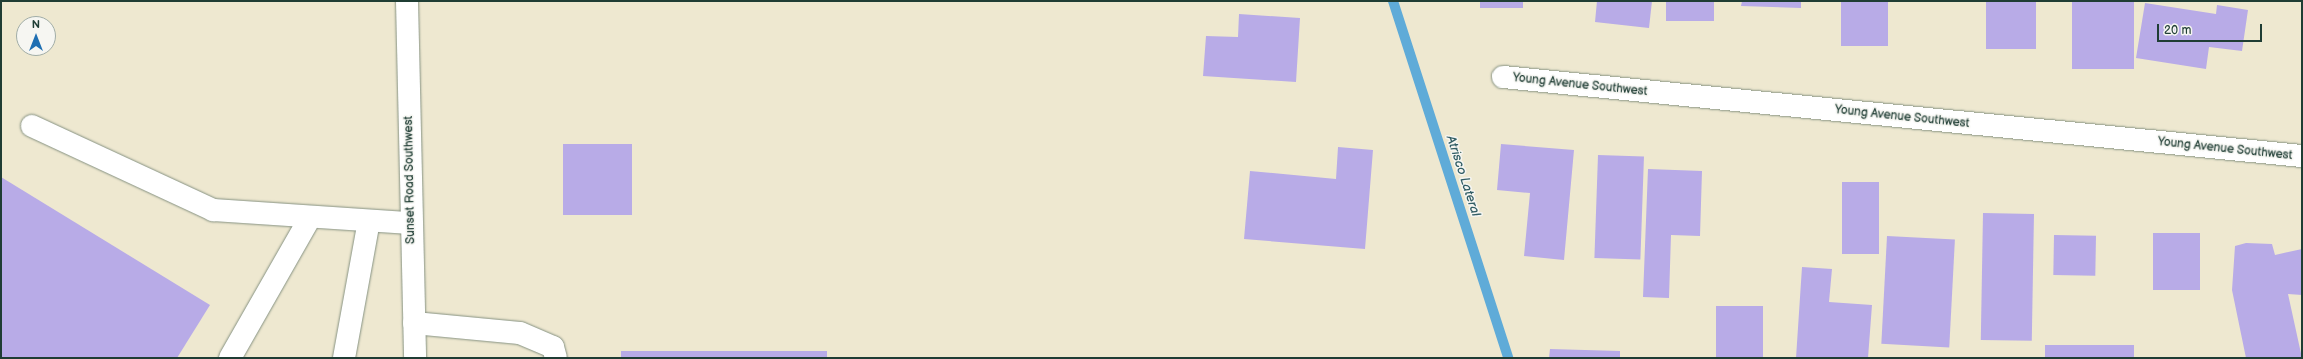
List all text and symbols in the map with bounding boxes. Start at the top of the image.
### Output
north arrow [16,16,56,56]
scale bar [2159,16,2264,42]
text: N [32,18,40,31]
text: 20 m [2164,23,2191,38]
street label: Young Avenue Southwest [1512,71,1648,99]
street label: Young Avenue Southwest [1834,103,1970,131]
street label: Sunset Road Southwest [402,116,418,244]
water label: Atrisco Lateral [1443,133,1483,219]
street label: Young Avenue Southwest [2157,135,2293,163]

